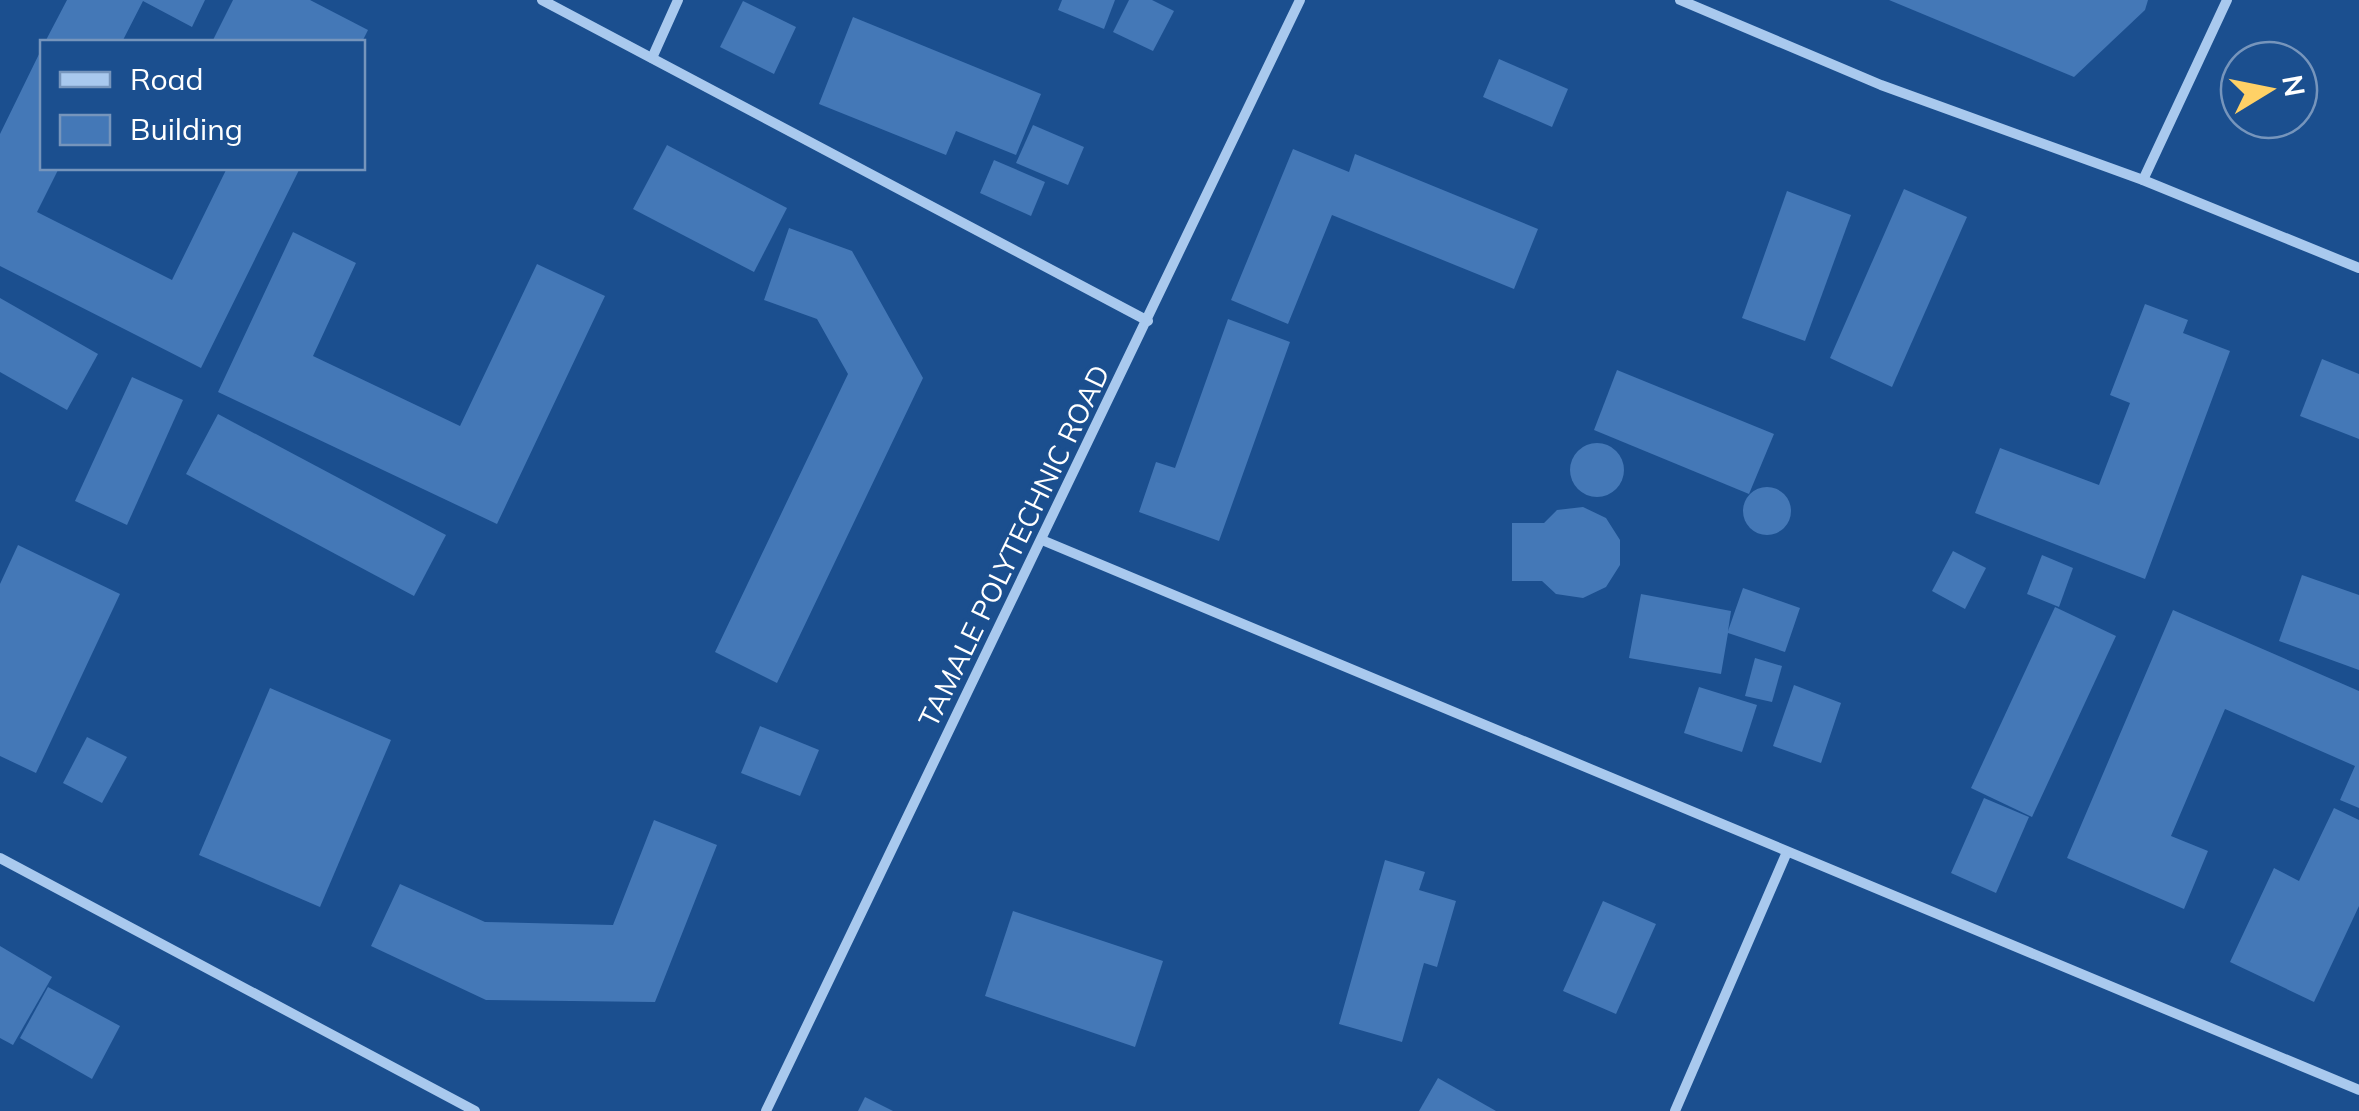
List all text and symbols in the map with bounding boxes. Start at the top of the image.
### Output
legend [40,40,365,170]
north arrow [2219,40,2319,140]
text: Road [130,60,204,98]
text: N [2275,72,2313,99]
text: Building [130,110,243,148]
street label: TAMALE POLYTECHNIC ROAD [910,359,1117,733]

